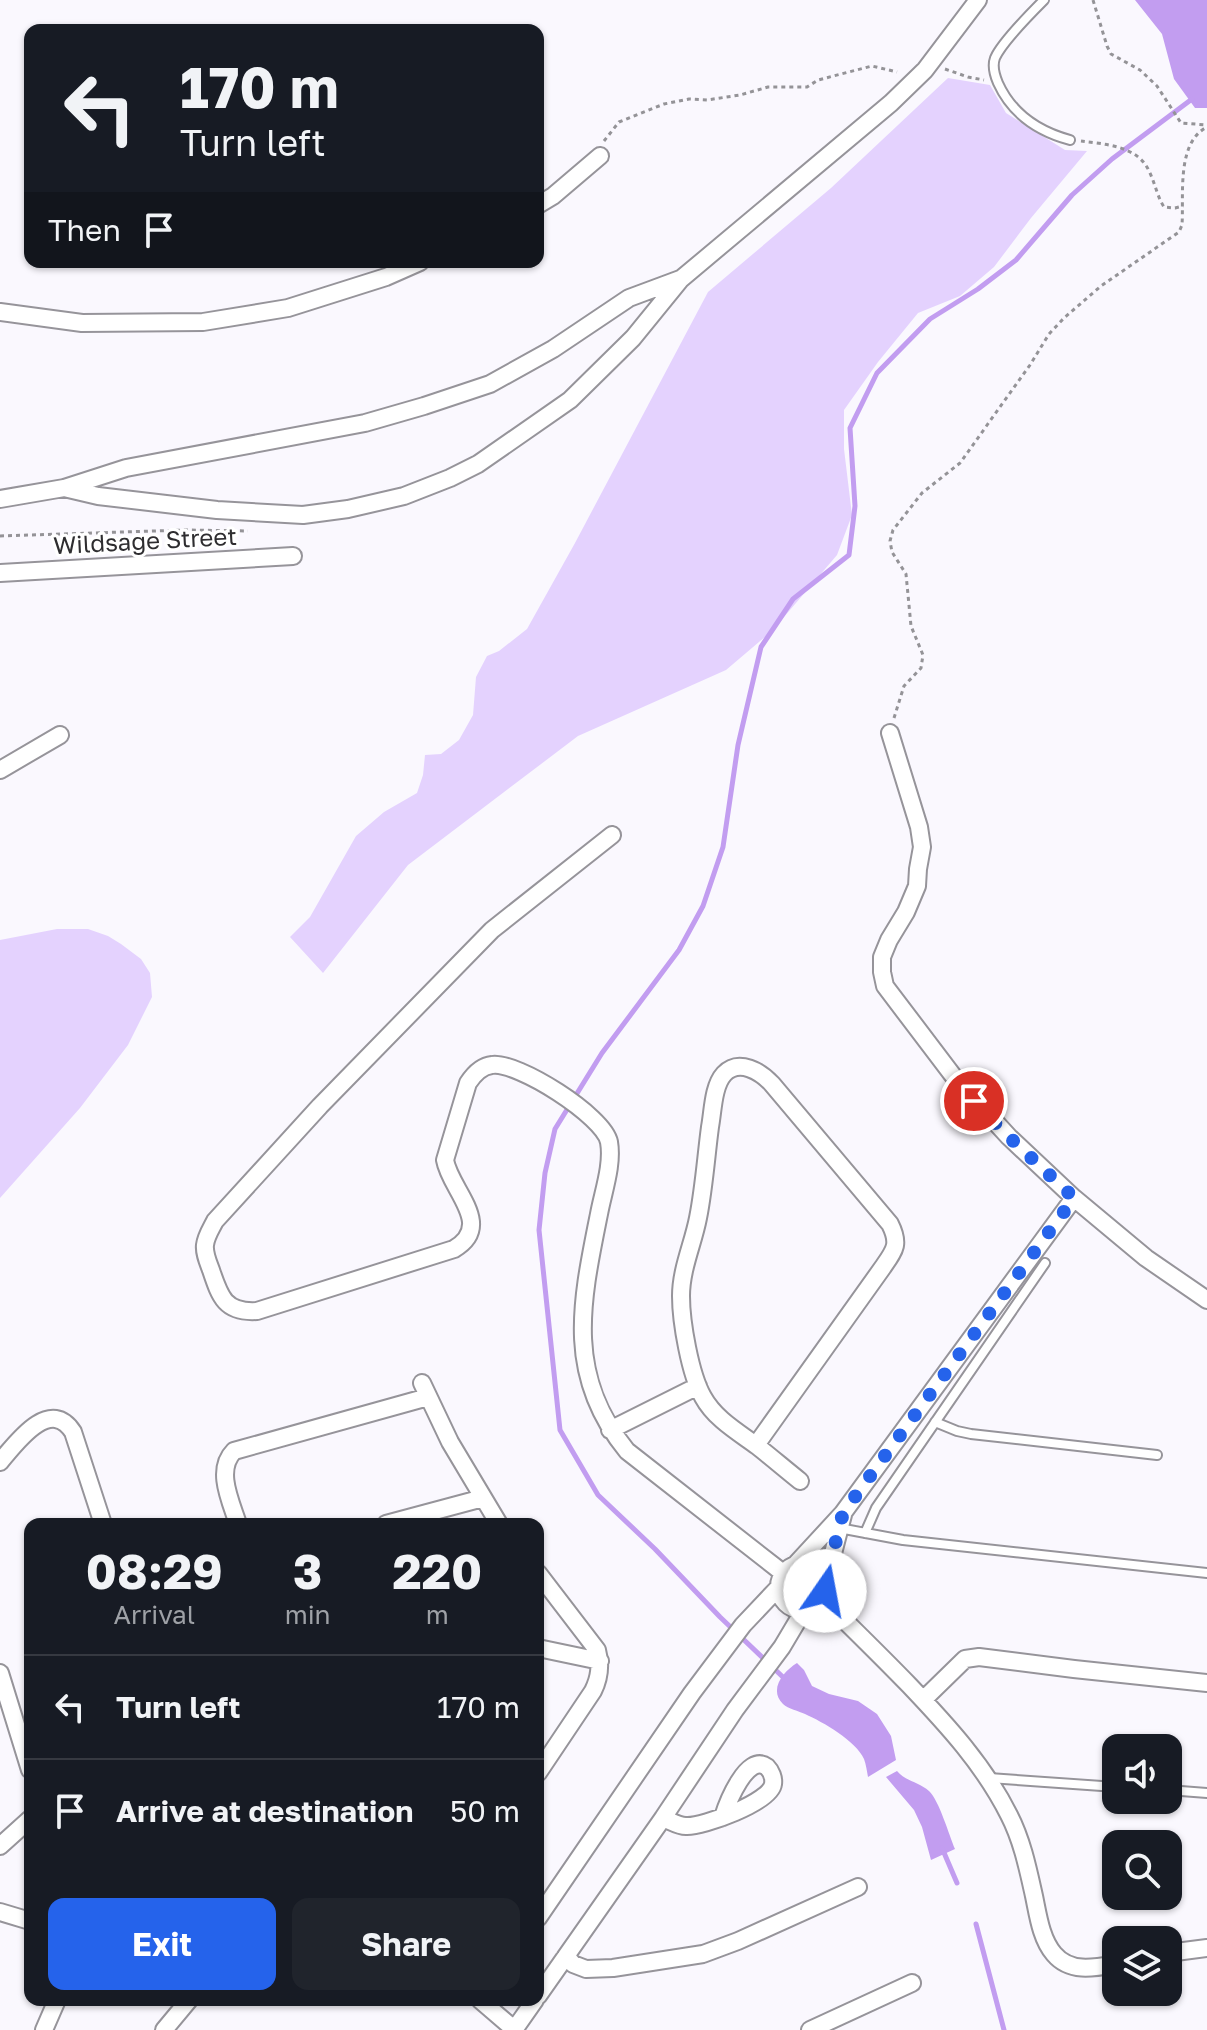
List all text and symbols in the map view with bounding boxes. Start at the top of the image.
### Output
text: 170 m [180,53,339,120]
icon: left [48,56,152,160]
text: Turn left [180,121,326,164]
icon: arrive [137,208,181,252]
text: Then [48,212,121,248]
street label: Wildsage Street [53,521,237,559]
pin [940,1067,1008,1135]
icon: arrive [952,1079,996,1123]
text: 08:29 [86,1542,223,1600]
text: 3 [293,1542,322,1600]
text: 220 [392,1542,482,1600]
position arrow [783,1549,867,1633]
text: Arrival [114,1599,195,1630]
text: min [285,1599,331,1630]
text: m [426,1599,449,1630]
icon: left [48,1685,92,1729]
text: Turn left [116,1689,241,1725]
text: 170 m [437,1689,520,1725]
map controls [1102,1734,1182,2006]
button: sound [1102,1734,1182,1814]
icon: arrive [48,1789,92,1833]
text: Arrive at destination [116,1793,413,1829]
text: 50 m [450,1793,520,1829]
button: search [1102,1830,1182,1910]
button: Exit [48,1898,276,1990]
button: Share [292,1898,520,1990]
button: layers [1102,1926,1182,2006]

